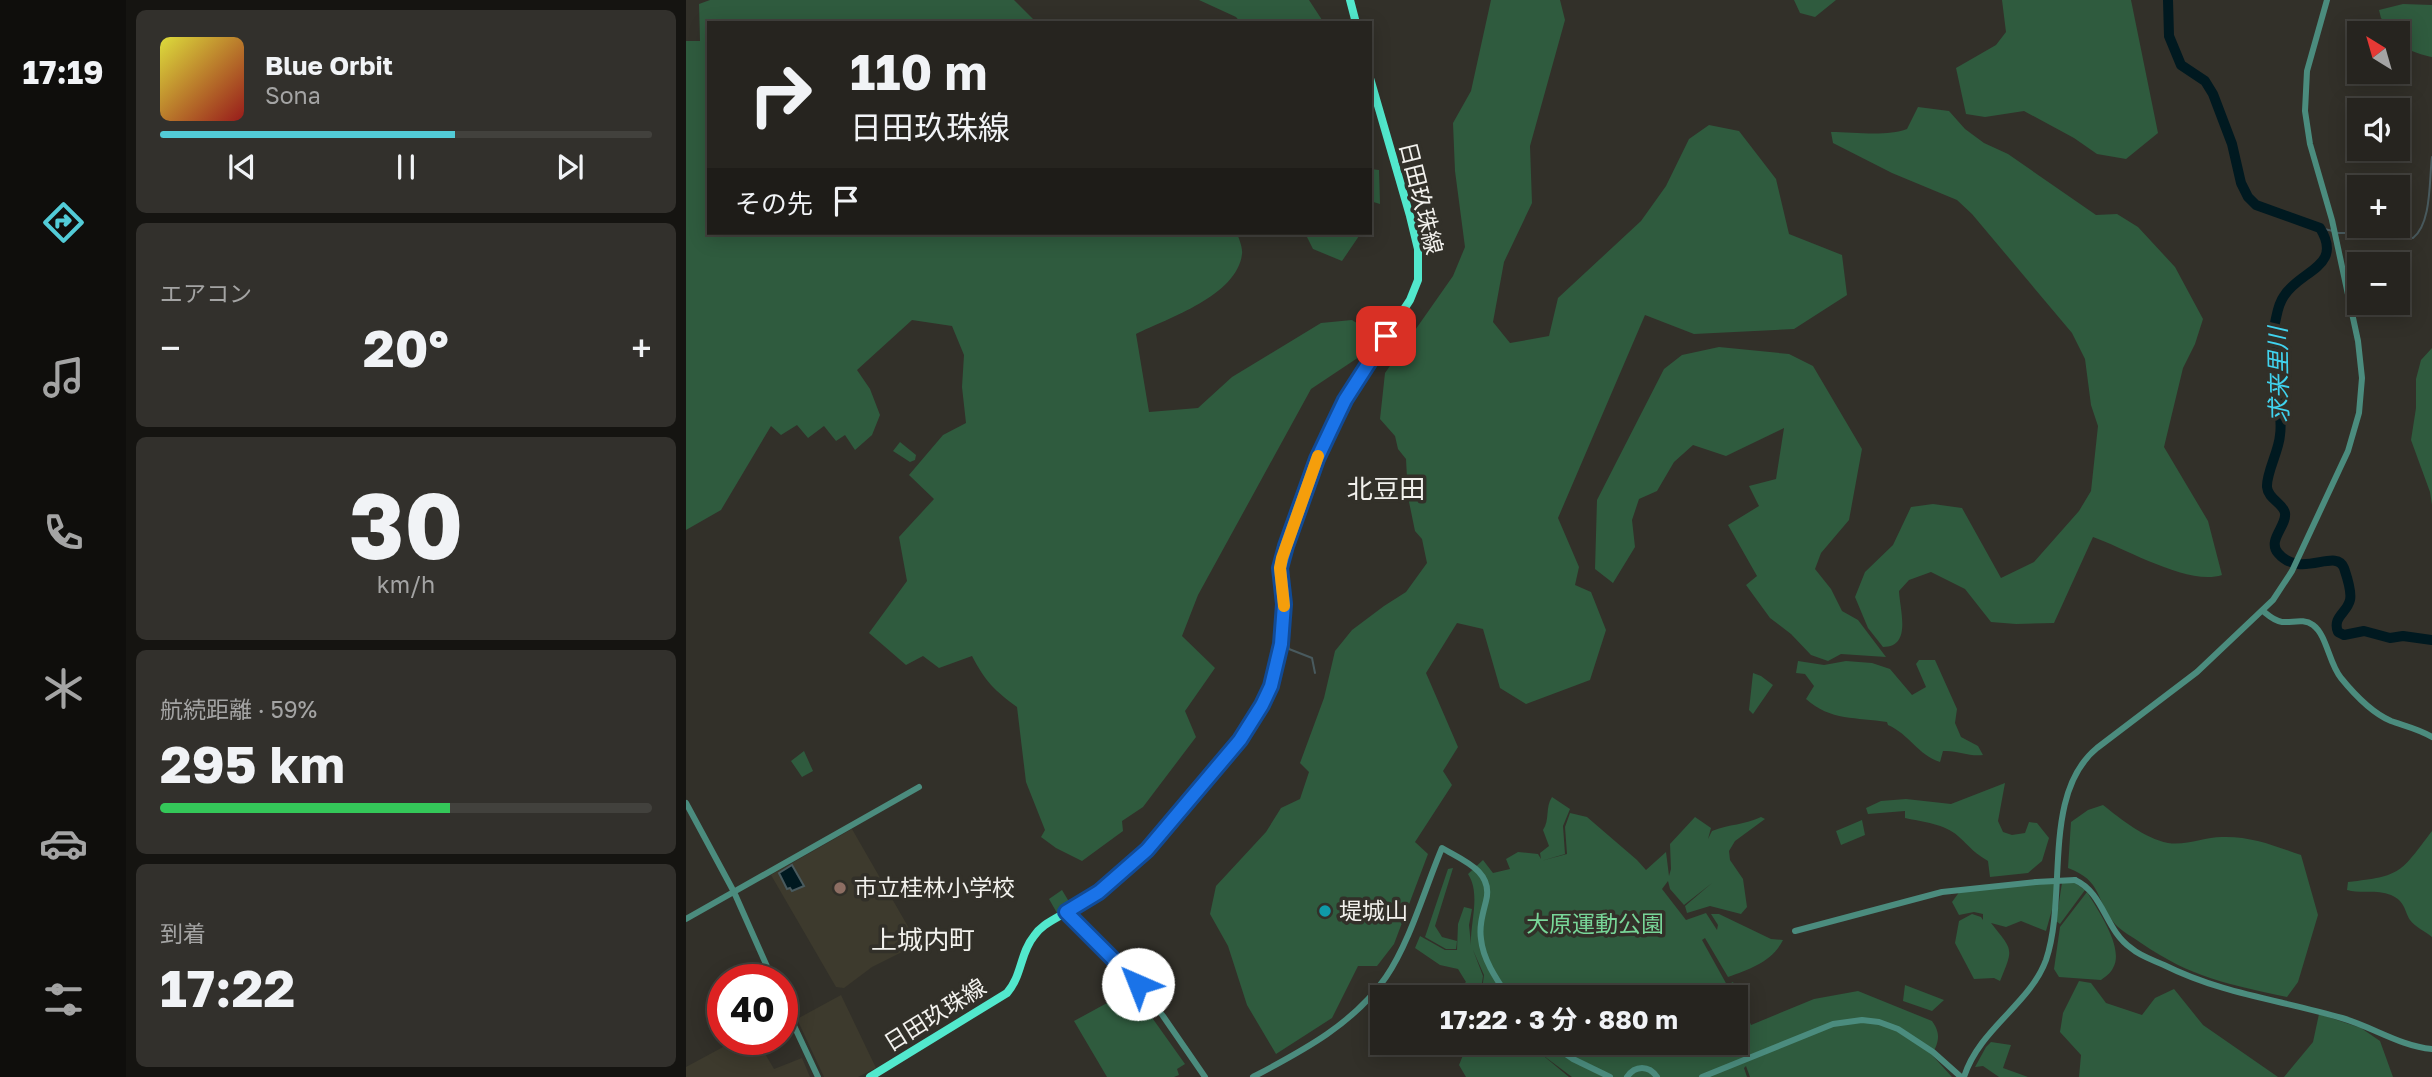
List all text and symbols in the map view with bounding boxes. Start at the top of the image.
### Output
north arrow [2347,21,2410,84]
map controls [2347,21,2410,315]
text: 110 m [850,42,987,101]
icon: right [735,49,826,140]
text: Blue Orbit [265,50,393,81]
text: 17:19 [23,53,103,91]
text: Sona [265,81,321,109]
button: sound [2347,98,2410,161]
text: 日田玖珠線 [850,108,1010,146]
street label: 日田玖珠線 [1394,139,1449,257]
icon: previous [223,148,261,186]
icon: pause [387,148,425,186]
icon: next [551,148,589,186]
button: + [2347,175,2410,238]
icon: arrive [827,182,865,220]
text: その先 [735,188,813,219]
icon: directions [39,198,88,247]
button: − [2347,252,2410,315]
text: エアコン [160,279,252,307]
pin [1356,306,1416,366]
text: 20° [363,316,449,378]
icon: arrive [1367,317,1405,355]
water label: 求来里川 [2262,324,2293,423]
text: − [160,325,181,370]
text: + [631,325,652,370]
icon: music [39,353,88,402]
text: 30 [349,470,463,579]
district label: 北豆田 [1347,473,1425,504]
icon: phone [39,508,88,557]
text: km/h [377,570,435,598]
icon: climate [39,664,88,713]
text: 航続距離 · 59% [160,695,317,723]
text: 295 km [160,732,345,794]
icon: car [39,819,88,868]
place label: 市立桂林小学校 [854,873,1015,901]
marker: 市立桂林小学校 [832,880,848,896]
place label: 堤城山 [1339,896,1408,924]
marker: 堤城山 [1317,903,1333,919]
park label: 大原運動公園 [1526,909,1664,937]
text: 到着 [160,919,206,947]
district label: 上城内町 [871,924,975,955]
position arrow [1101,947,1175,1021]
text: 17:22 [160,956,295,1018]
speed limit sign: 40 [707,964,798,1055]
street label: 日田玖珠線 [878,972,991,1056]
icon: filters [39,975,88,1024]
text: 17:22 · 3 分 · 880 m [1440,1004,1678,1035]

